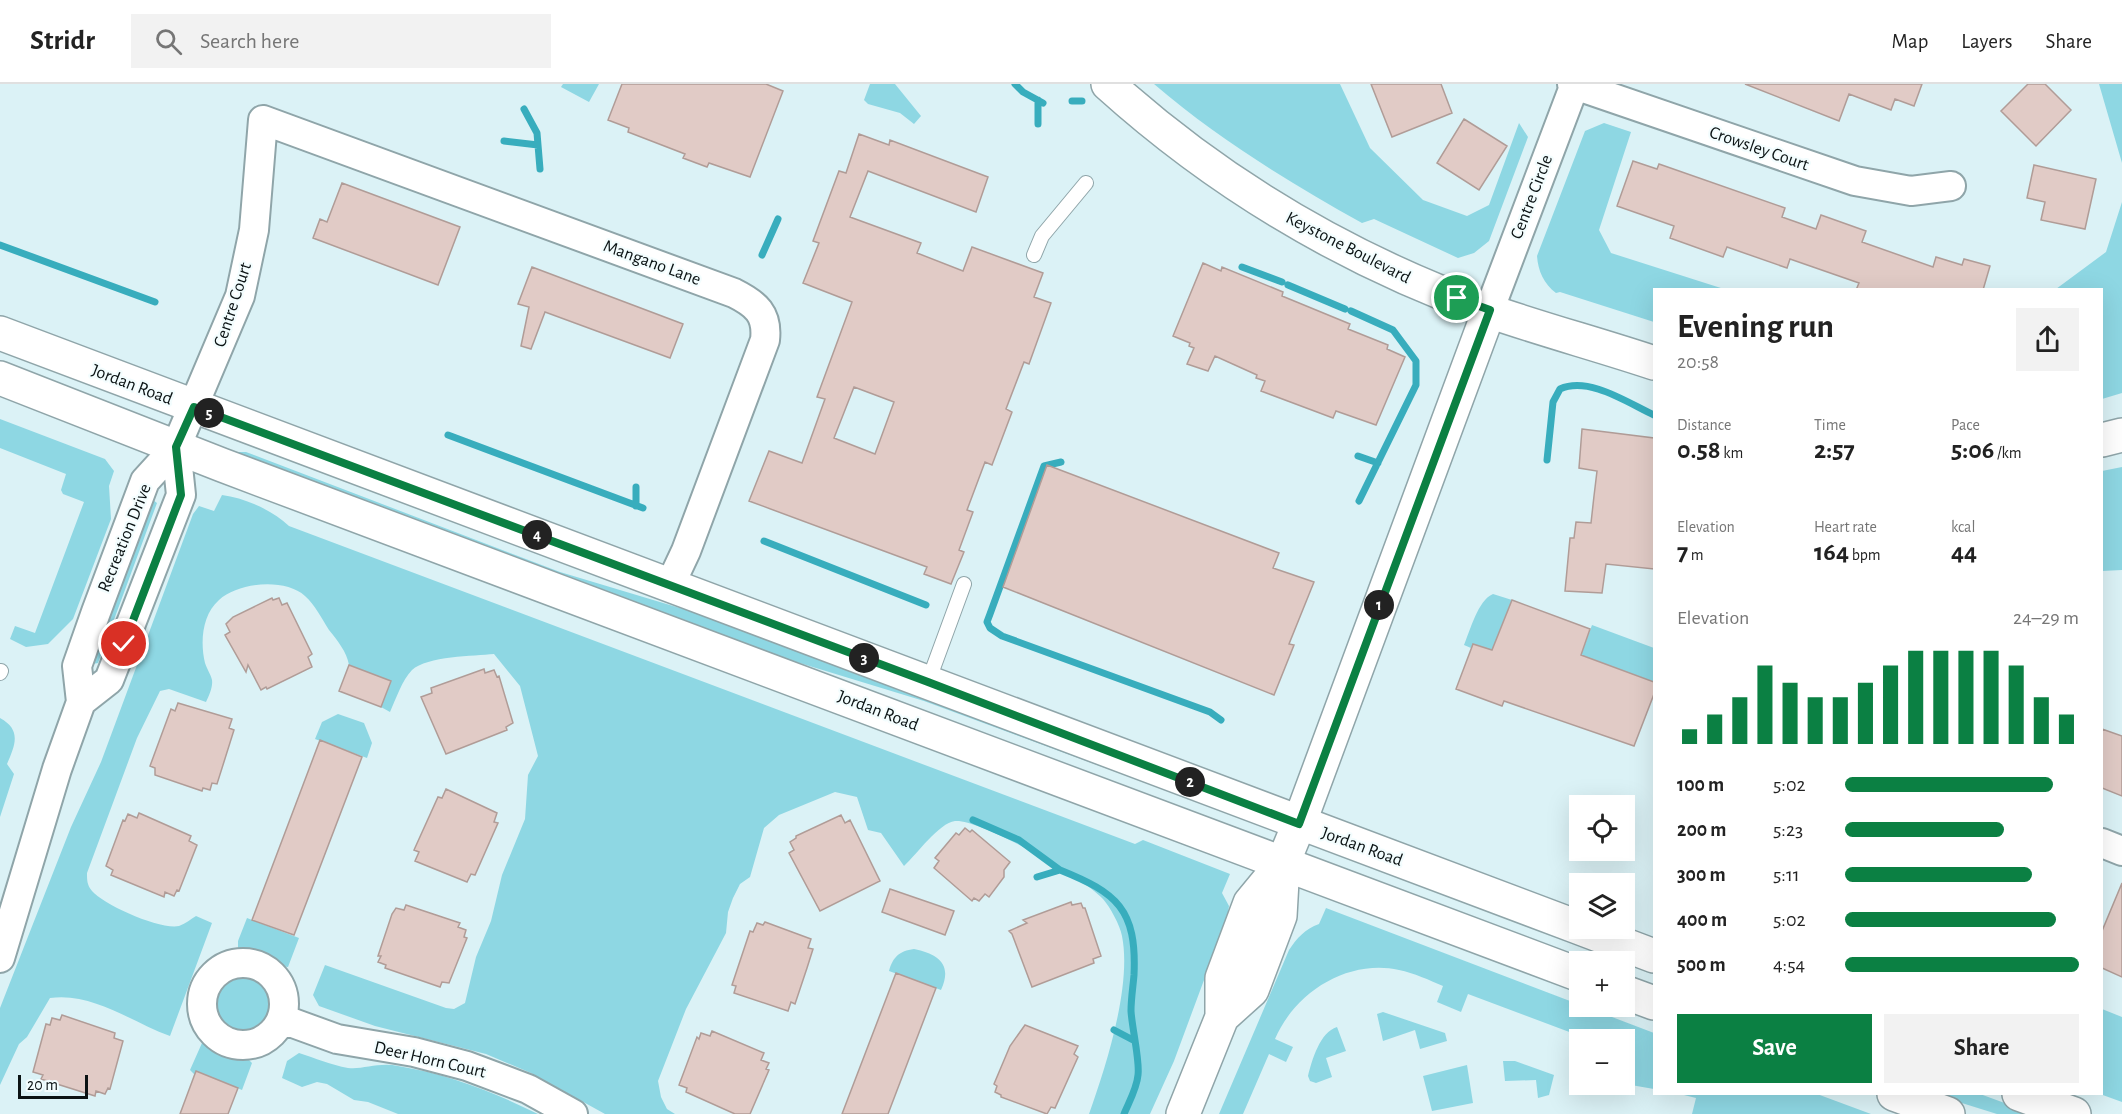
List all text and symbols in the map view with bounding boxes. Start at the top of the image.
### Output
search box [131,14,551,68]
icon: search [152,25,185,58]
text: Stridr [30,27,95,55]
text: Search here [200,30,299,52]
text: Map [1892,31,1928,52]
text: Layers [1961,31,2012,52]
text: Share [2045,31,2092,52]
street label: Crowsley Court [1707,124,1811,175]
street label: Centre Circle [1508,152,1556,242]
street label: Keystone Boulevard [1283,209,1413,287]
street label: Mangano Lane [601,237,703,289]
street label: Centre Court [211,260,255,350]
pin [1431,272,1482,323]
icon: arrive [1440,281,1473,314]
button: share [2016,308,2079,371]
text: Evening run [1677,311,1834,344]
text: 20:58 [1677,352,1719,372]
street label: Jordan Road [89,361,175,409]
pin: 5 [194,398,224,428]
text: 5 [206,405,212,421]
text: Distance [1677,417,1731,433]
text: Time [1814,417,1846,433]
text: Pace [1951,417,1980,433]
text: 0.58 [1677,437,1721,463]
text: 2:57 [1814,437,1855,463]
text: 5:06 [1951,437,1994,463]
text: km [1721,445,1743,461]
text: /km [1994,445,2022,461]
street label: Recreation Drive [95,481,155,595]
text: Elevation [1677,519,1735,535]
text: Heart rate [1814,519,1877,535]
text: kcal [1951,519,1975,535]
pin: 4 [522,520,552,550]
text: 4 [533,527,541,543]
text: 7 [1677,539,1688,565]
text: 164 [1814,539,1849,565]
text: 44 [1951,539,1977,565]
text: m [1688,547,1704,563]
text: bpm [1849,547,1881,563]
pin: 1 [1364,590,1394,620]
text: 1 [1376,597,1382,613]
text: Elevation [1677,608,1749,628]
text: 24–29 m [2013,608,2079,628]
pin [98,618,149,669]
icon: check [107,627,140,660]
pin: 3 [849,643,879,673]
text: 3 [861,650,867,666]
street label: Jordan Road [835,687,921,735]
pin: 2 [1175,767,1205,797]
text: 2 [1186,774,1194,790]
text: 100 m [1677,775,1724,795]
text: 5:02 [1773,775,1806,795]
map controls [1569,795,1635,1095]
button: locate [1569,795,1635,861]
text: 200 m [1677,820,1726,840]
text: 5:23 [1773,820,1803,840]
street label: Jordan Road [1319,824,1405,870]
text: 300 m [1677,865,1726,885]
text: 5:11 [1773,865,1800,885]
button: layers [1569,873,1635,939]
text: 400 m [1677,910,1727,930]
text: 5:02 [1773,910,1806,930]
button: + [1569,951,1635,1017]
text: 500 m [1677,955,1726,975]
text: 4:54 [1773,955,1805,975]
button: Save [1677,1014,1872,1083]
button: Share [1884,1014,2079,1083]
button: − [1569,1029,1635,1095]
street label: Deer Horn Court [372,1038,488,1082]
scale bar [18,1072,88,1100]
text: 20 m [27,1077,58,1093]

